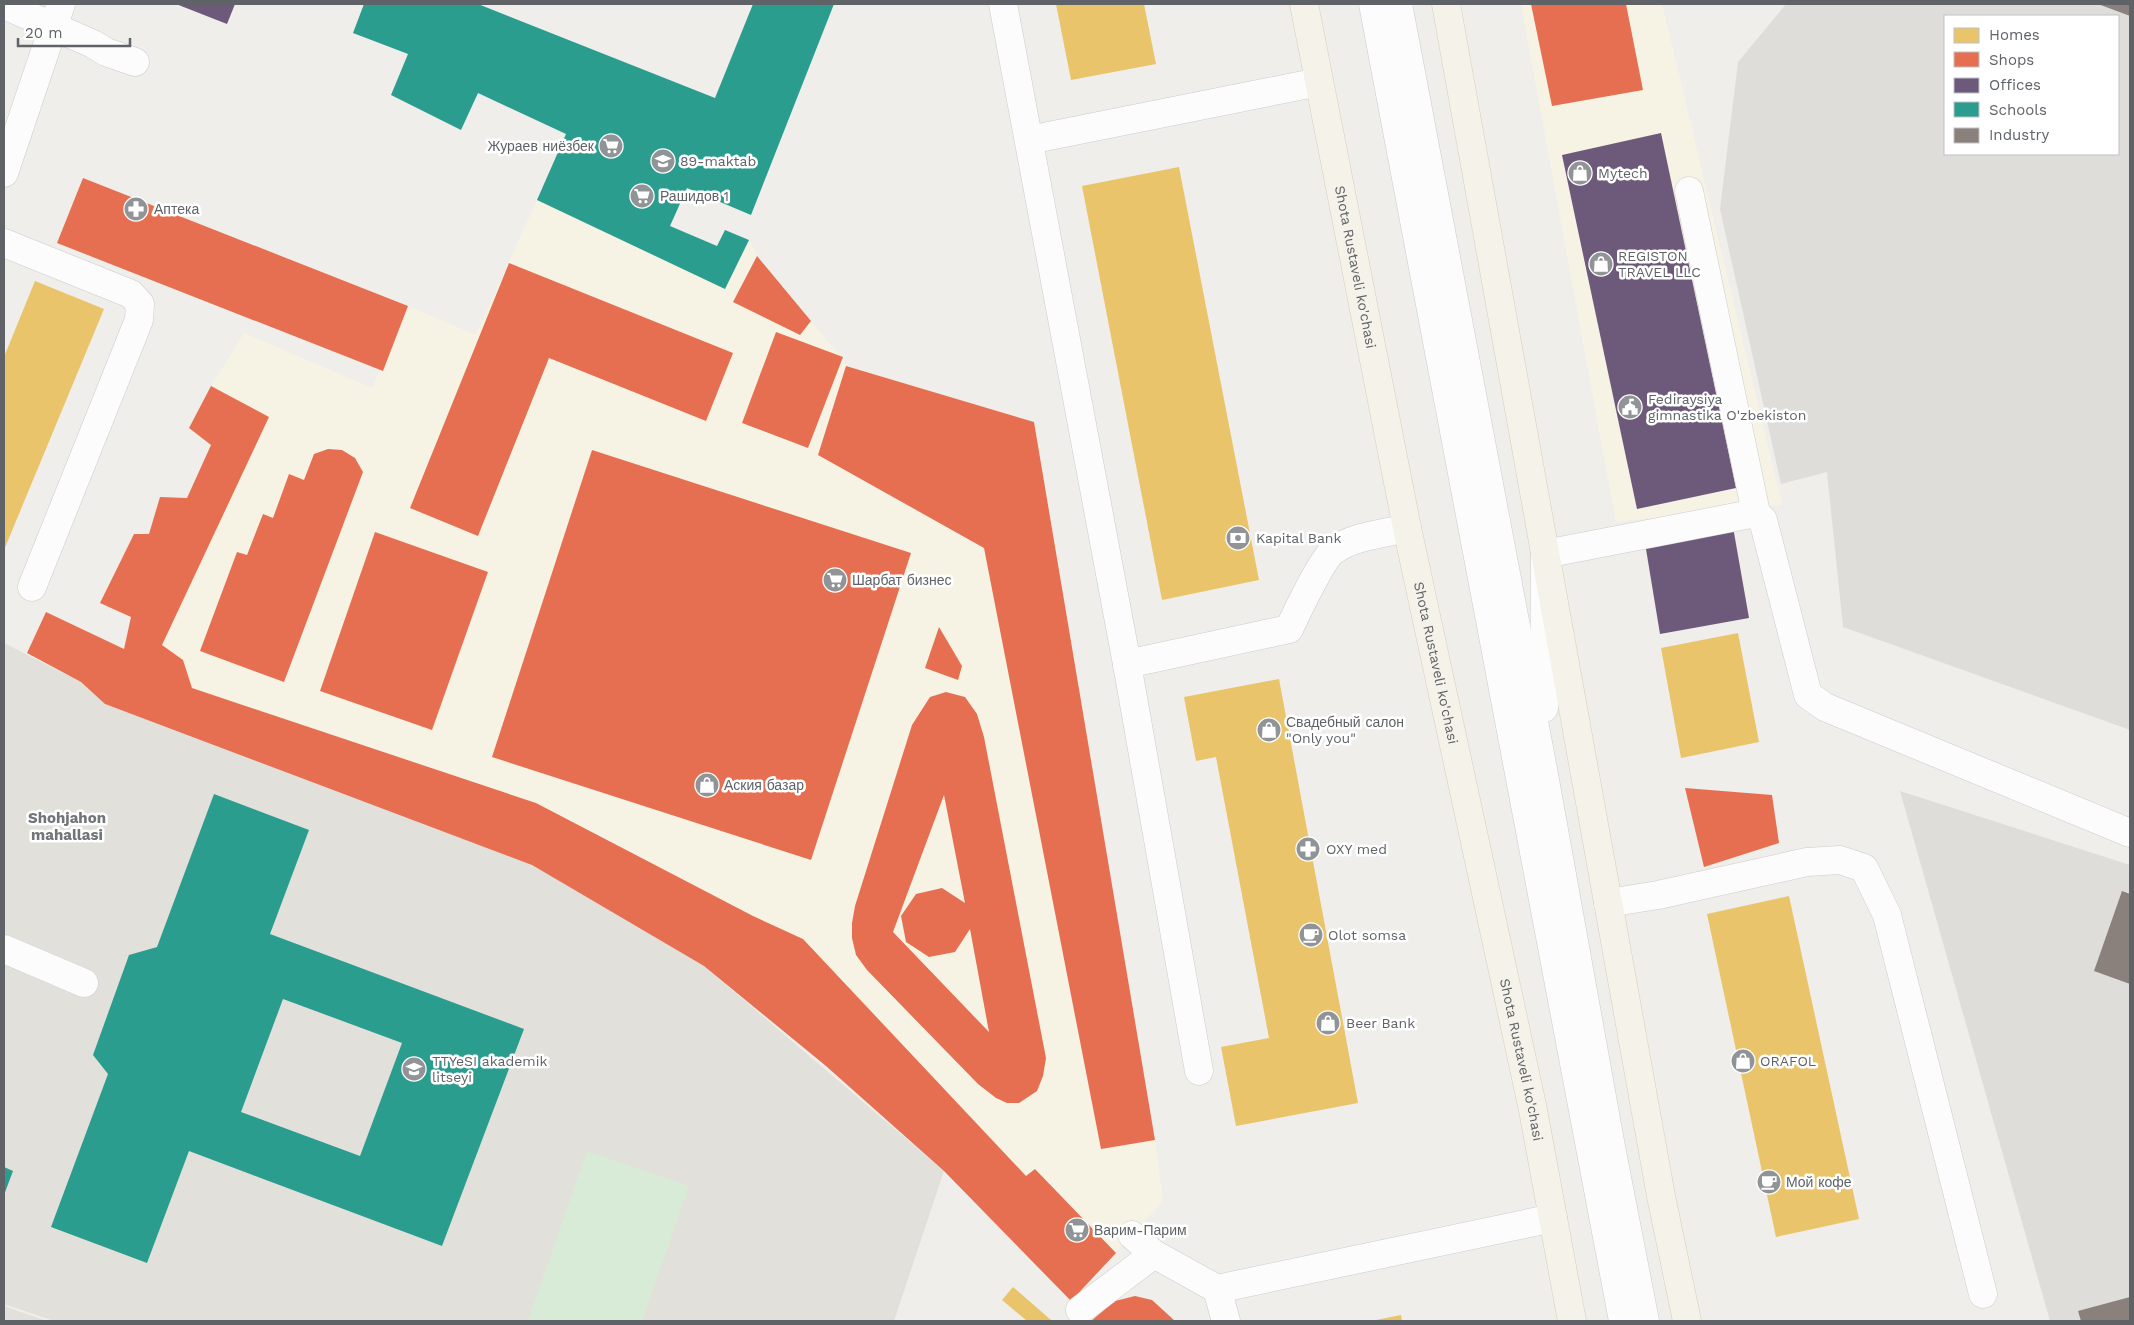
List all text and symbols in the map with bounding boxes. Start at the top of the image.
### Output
scale bar [18,15,130,47]
legend [1944,15,2119,155]
text: 20 m [25,24,63,42]
text: Homes [1989,26,2040,44]
text: Shops [1989,51,2034,69]
text: Offices [1989,76,2041,94]
text: Schools [1989,101,2047,119]
text: Industry [1989,126,2050,144]
supermarket icon: Жураев ниёзбек [598,133,624,159]
place label: Жураев ниёзбек [487,138,595,154]
school or university icon: 89-maktab [650,148,676,174]
place label: 89-maktab [680,153,756,169]
shop icon: Mytech [1567,160,1593,186]
place label: Mytech [1598,165,1648,181]
supermarket icon: Рашидов 1 [629,183,655,209]
street label: Shota Rustaveli ko'chasi [1332,184,1380,350]
place label: Рашидов 1 [660,188,729,204]
pharmacy icon: Аптека [123,196,149,222]
place label: Аптека [154,201,199,217]
place label: REGISTON TRAVEL LLC [1618,248,1701,280]
shop icon: REGISTON TRAVEL LLC [1588,251,1614,277]
place label: Fediraysiya gimnastika O'zbekiston [1648,391,1806,423]
public building icon: Fediraysiya gimnastika O'zbekiston [1617,394,1643,420]
bank icon: Kapital Bank [1225,525,1251,551]
place label: Kapital Bank [1256,530,1342,546]
supermarket icon: Шарбат бизнес [822,567,848,593]
place label: Шарбат бизнес [852,572,952,588]
street label: Shota Rustaveli ko'chasi [1411,580,1462,745]
place label: Свадебный салон "Only you" [1286,714,1404,746]
shop icon: Свадебный салон "Only you" [1256,717,1282,743]
shop icon: Аския базар [694,772,720,798]
place label: Аския базар [724,777,804,793]
district label: Shohjahon mahallasi [28,809,106,844]
pharmacy icon: OXY med [1295,836,1321,862]
place label: OXY med [1326,841,1387,857]
cafe icon: Olot somsa [1298,922,1324,948]
place label: Olot somsa [1328,927,1406,943]
street label: Shota Rustaveli ko'chasi [1497,977,1547,1142]
shop icon: Beer Bank [1315,1010,1341,1036]
place label: Beer Bank [1346,1015,1415,1031]
shop icon: ORAFOL [1730,1048,1756,1074]
place label: TTYeSI akademik litseyi [432,1053,547,1085]
place label: ORAFOL [1760,1053,1816,1069]
school or university icon: TTYeSI akademik litseyi [401,1056,427,1082]
cafe icon: Мой кофе [1756,1169,1782,1195]
place label: Мой кофе [1786,1174,1852,1190]
supermarket icon: Варим-Парим [1064,1217,1090,1243]
place label: Варим-Парим [1094,1222,1187,1238]

